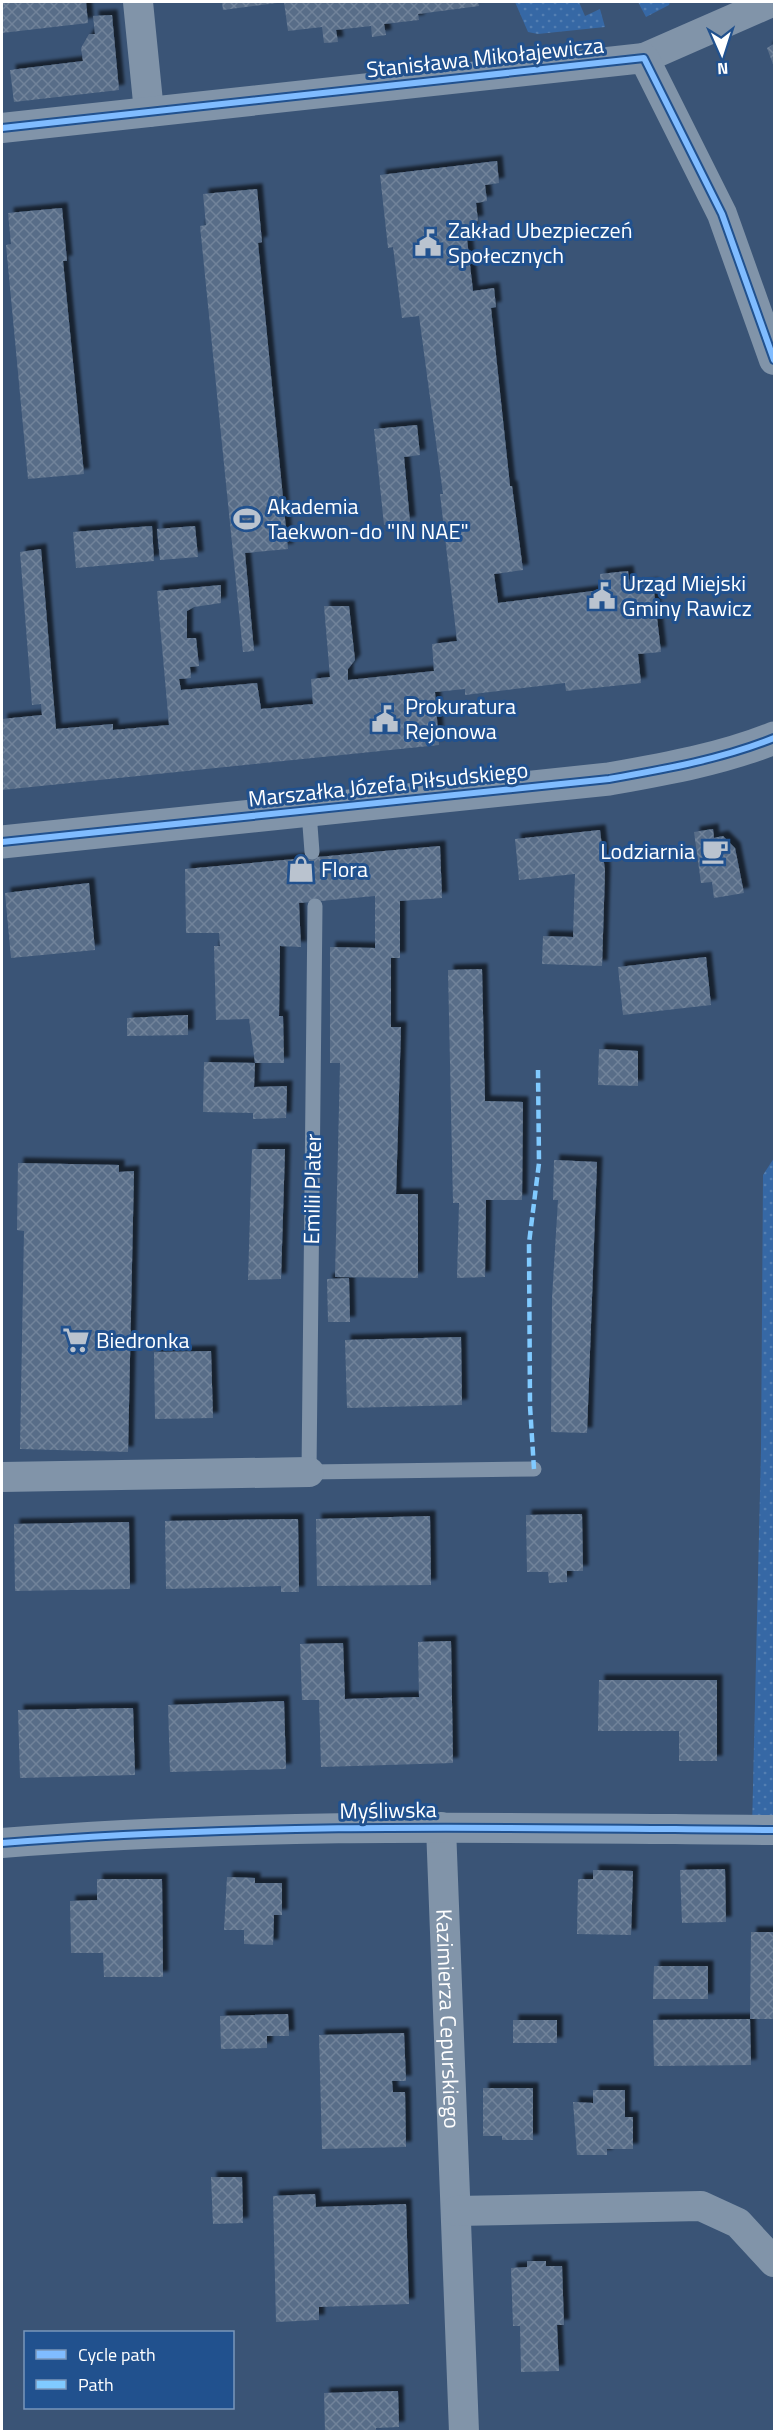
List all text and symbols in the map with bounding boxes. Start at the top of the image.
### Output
north arrow [692,24,752,84]
street label: Stanisława Mikołajewicza [365,28,605,86]
text: N [717,57,729,81]
place label: Zakład Ubezpieczeń Społecznych [448,213,633,272]
public building icon: Zakład Ubezpieczeń Społecznych [413,228,443,258]
place label: Akademia Taekwon-do "IN NAE" [267,489,469,548]
sports icon: Akademia Taekwon-do "IN NAE" [232,504,262,534]
place label: Urząd Miejski Gminy Rawicz [622,566,752,625]
public building icon: Urząd Miejski Gminy Rawicz [587,581,617,611]
place label: Prokuratura Rejonowa [405,689,516,748]
public building icon: Prokuratura Rejonowa [370,704,400,734]
street label: Marszałka Józefa Piłsudskiego [246,752,530,816]
place label: Lodziarnia [600,834,695,868]
cafe icon: Lodziarnia [700,836,730,866]
place label: Flora [321,852,368,886]
shop icon: Flora [286,854,316,884]
street label: Emilii Plater [294,1133,330,1245]
place label: Biedronka [96,1323,189,1357]
supermarket icon: Biedronka [61,1325,91,1355]
street label: Myśliwska [339,1792,437,1828]
street label: Kazimierza Cepurskiego [427,1908,469,2129]
legend [24,2331,234,2409]
text: Cycle path [78,2341,156,2368]
text: Path [78,2371,114,2398]

